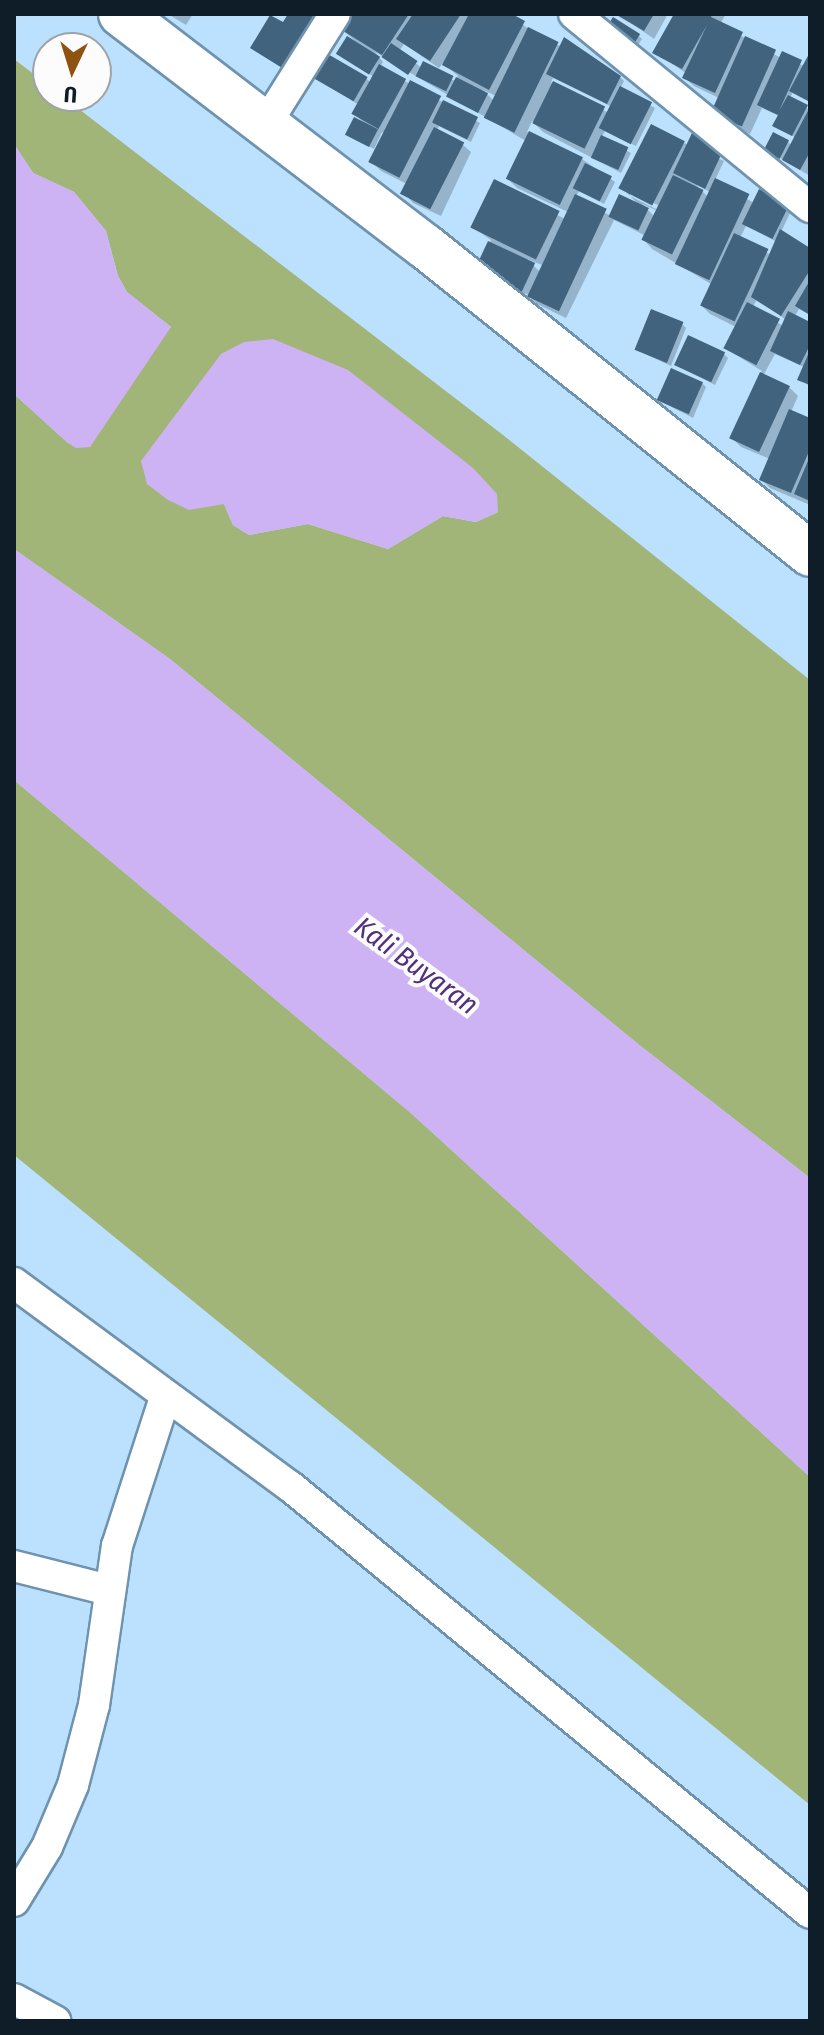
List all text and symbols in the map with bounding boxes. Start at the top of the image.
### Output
north arrow [32,32,112,112]
text: U [63,81,78,108]
water label: Kali Buyaran [348,910,484,1022]

